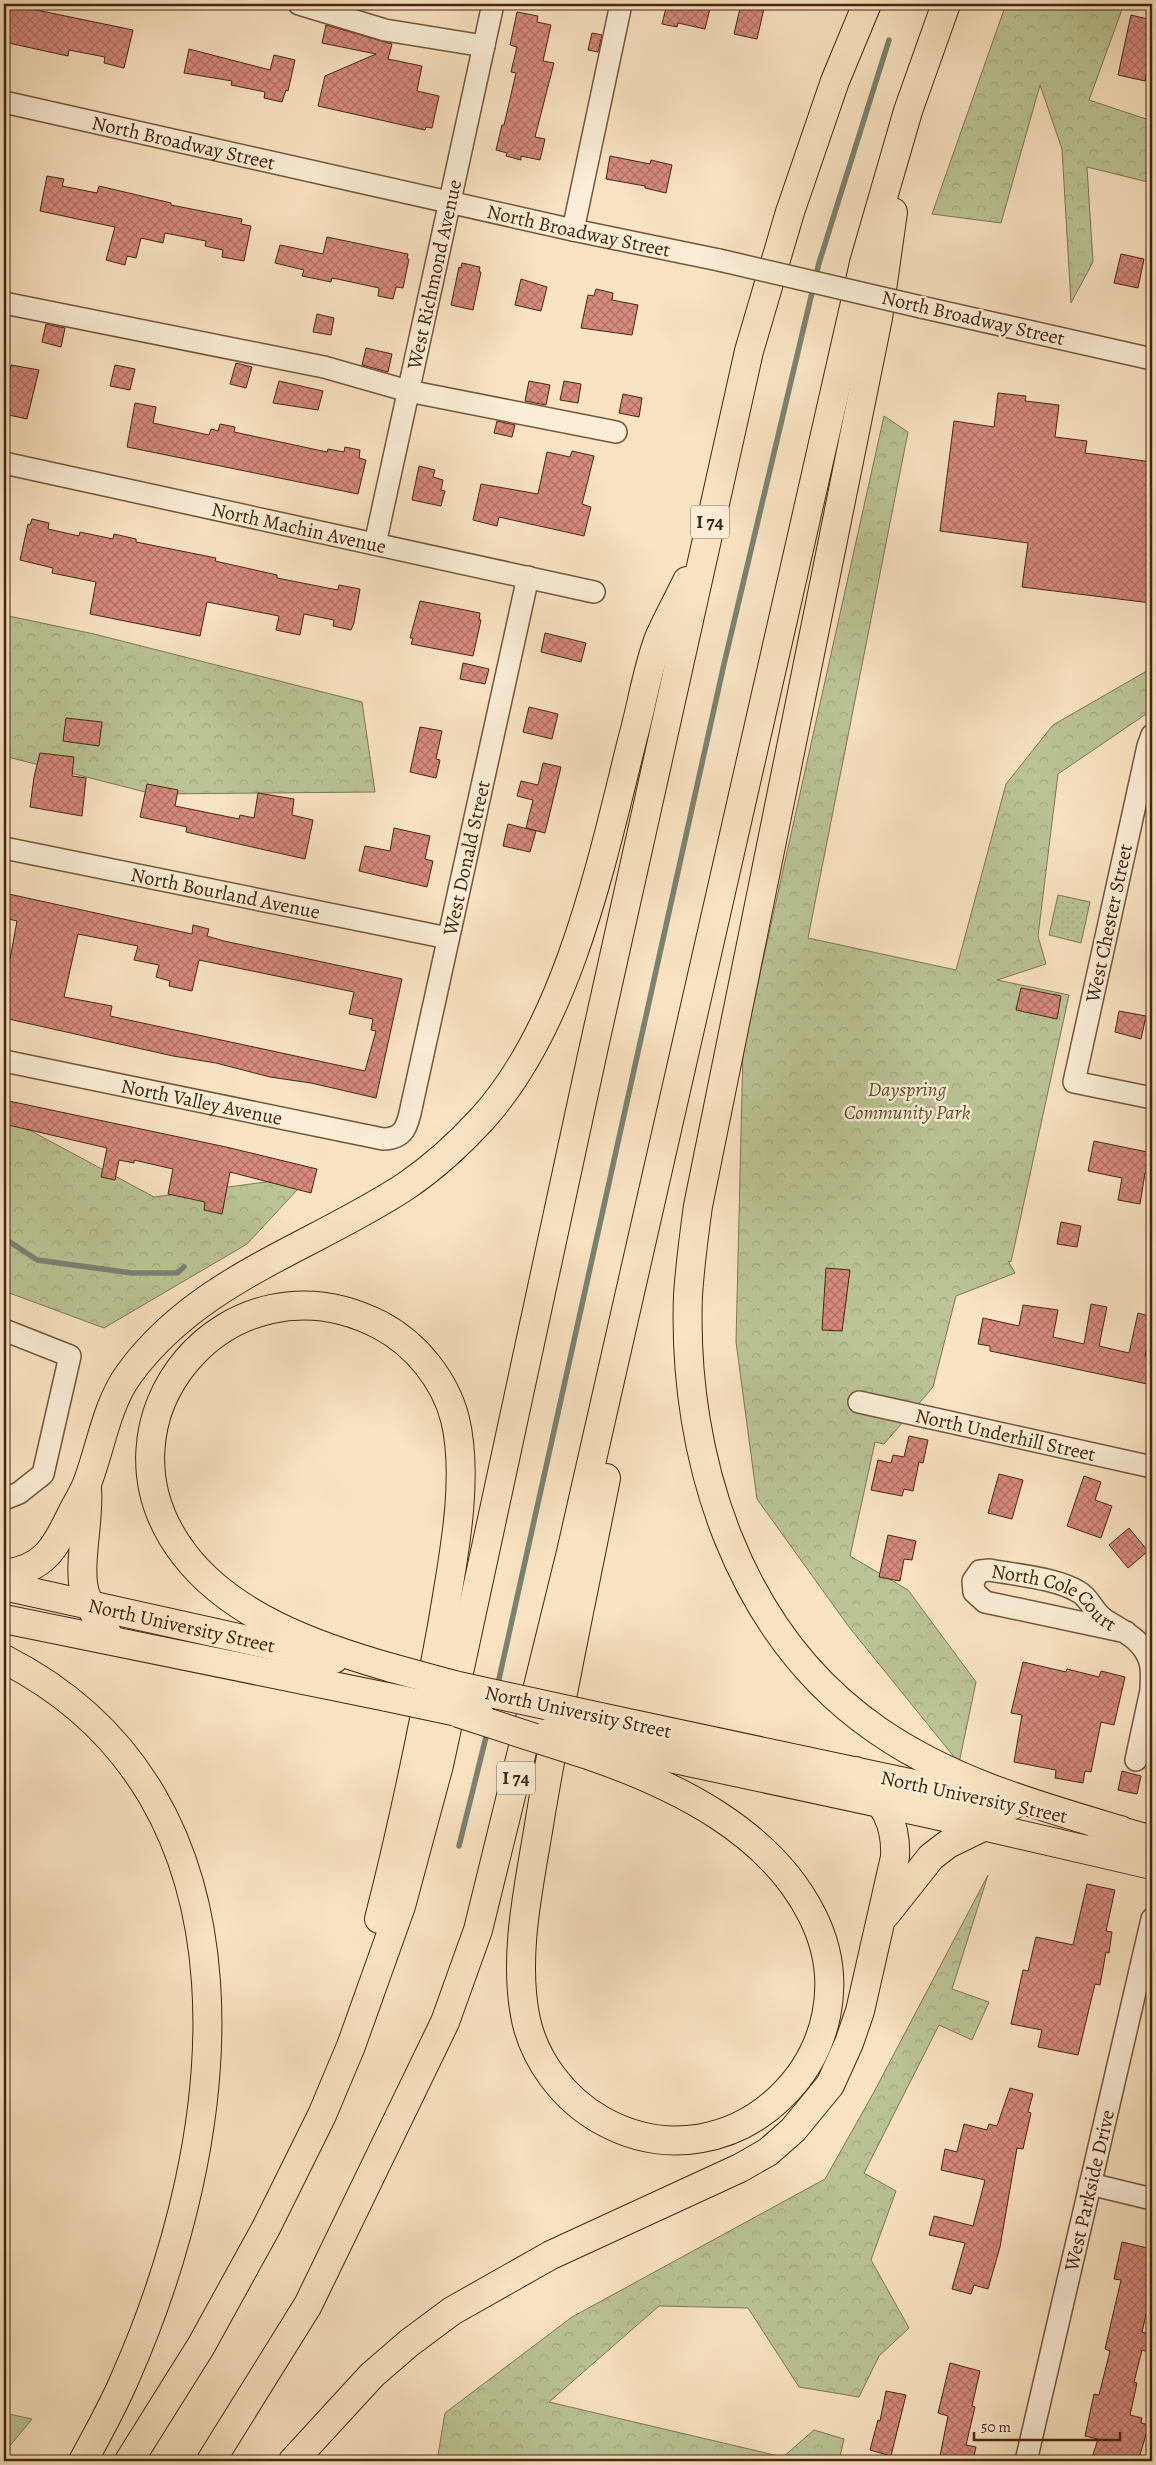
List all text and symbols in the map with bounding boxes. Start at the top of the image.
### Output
street label: North Broadway Street [89,109,278,176]
street label: West Richmond Avenue [400,177,468,373]
street label: North Broadway Street [484,198,673,263]
street label: North Broadway Street [879,284,1067,352]
street label: North Machin Avenue [209,495,389,560]
road number: I 74 [691,506,729,538]
street label: West Donald Street [436,777,496,939]
street label: West Chester Street [1079,841,1139,1006]
street label: North Bourland Avenue [128,861,323,925]
street label: North Valley Avenue [119,1072,285,1131]
park label: Dayspring Community Park [844,1076,970,1126]
street label: North Underhill Street [913,1401,1098,1468]
street label: North Cole Court [989,1557,1122,1637]
street label: North University Street [86,1592,278,1659]
street label: North University Street [482,1679,674,1745]
road number: I 74 [497,1762,535,1795]
street label: North University Street [878,1764,1070,1830]
street label: West Parkside Drive [1057,2107,1121,2274]
scale bar [974,2410,1120,2442]
text: 50 m [981,2417,1011,2437]

